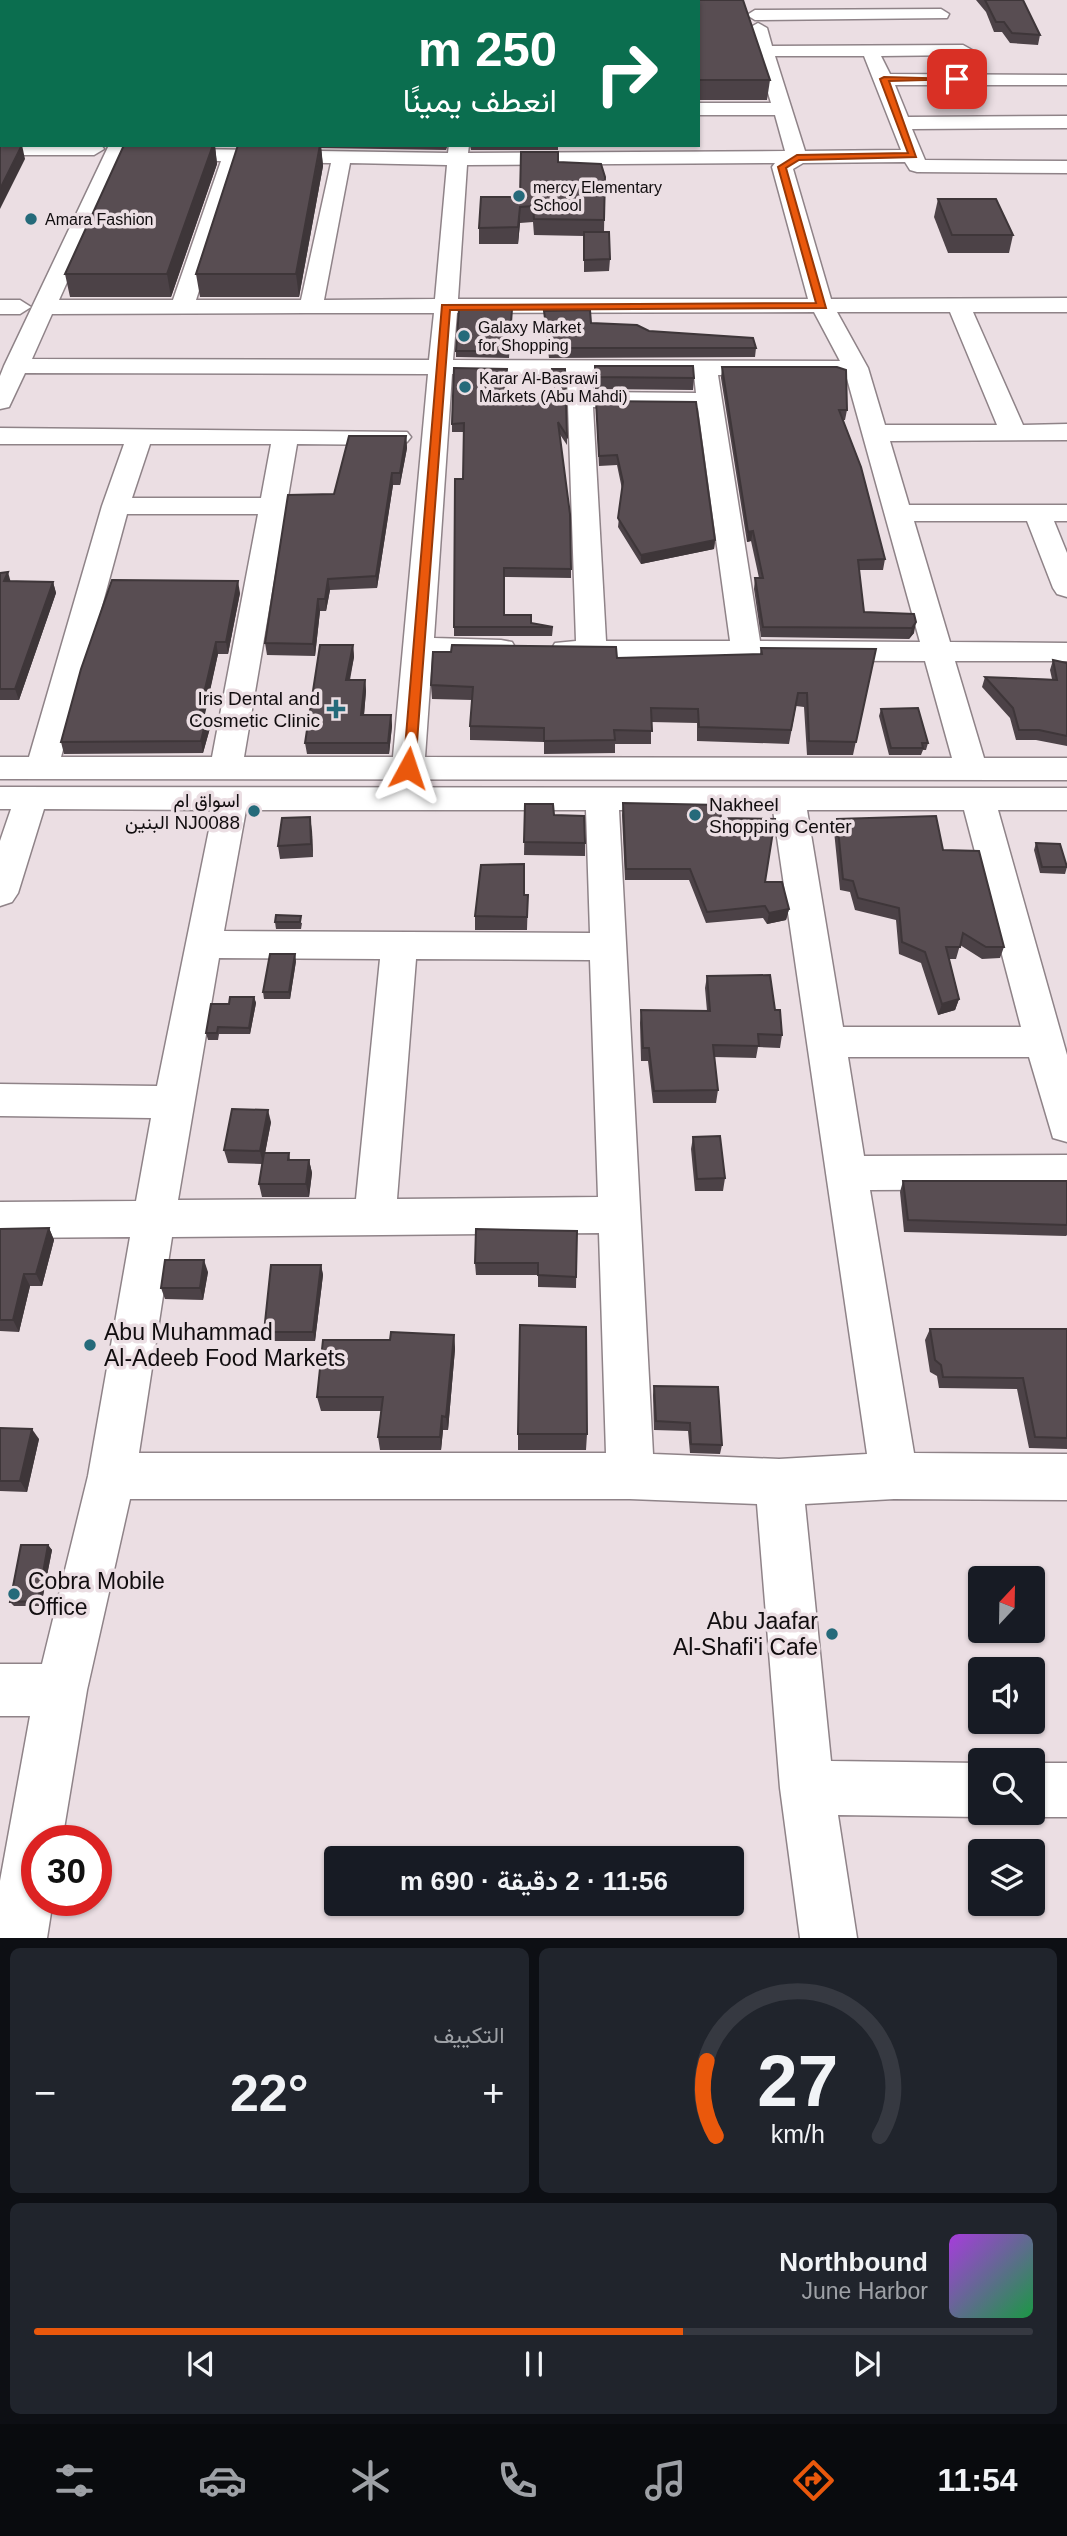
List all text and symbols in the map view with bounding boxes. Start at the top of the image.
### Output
text: 250 m [418,22,557,76]
icon: right [581,28,672,119]
pin [927,49,987,109]
icon: arrive [938,60,976,98]
text: انعطف يمينًا [403,83,557,119]
place label: mercy Elementary School [533,179,662,214]
marker: mercy Elementary School [511,188,527,204]
marker: Amara Fashion [23,211,39,227]
place label: Amara Fashion [45,211,154,228]
place label: Galaxy Market for Shopping [478,319,582,354]
marker: Galaxy Market for Shopping [456,328,472,344]
place label: Karar Al-Basrawi Markets (Abu Mahdi) [479,370,628,405]
marker: Karar Al-Basrawi Markets (Abu Mahdi) [457,379,473,395]
place label: Iris Dental and Cosmetic Clinic [189,688,320,731]
marker: Iris Dental and Cosmetic Clinic [326,699,346,719]
position arrow [371,731,445,805]
place label: اسواق ام البنين NJ0088 [125,790,240,834]
place label: Nakheel Shopping Center [709,794,852,837]
marker: اسواق ام البنين NJ0088 [246,803,262,819]
marker: Nakheel Shopping Center [687,807,703,823]
place label: Abu Muhammad Al-Adeeb Food Markets [104,1319,346,1371]
marker: Abu Muhammad Al-Adeeb Food Markets [82,1337,98,1353]
north arrow [968,1566,1045,1643]
map controls [968,1566,1045,1916]
place label: Cobra Mobile Office [28,1568,165,1620]
marker: Cobra Mobile Office [6,1586,22,1602]
place label: Abu Jaafar Al-Shafi'i Cafe [673,1608,818,1660]
marker: Abu Jaafar Al-Shafi'i Cafe [824,1626,840,1642]
button: sound [968,1657,1045,1734]
button: search [968,1748,1045,1825]
speed limit sign: 30 [21,1825,112,1916]
button: layers [968,1839,1045,1916]
text: 11:56 · 2 دقيقة · 690 m [400,1866,668,1896]
text: التكييف [433,2022,505,2048]
text: 27 [757,2041,838,2122]
text: 22° [230,2064,309,2122]
text: − [34,2072,56,2114]
text: + [482,2072,504,2114]
text: km/h [771,2120,825,2148]
text: Northbound [779,2247,928,2277]
text: June Harbor [801,2278,928,2304]
icon: previous [182,2345,220,2383]
icon: pause [515,2345,553,2383]
icon: next [848,2345,886,2383]
icon: filters [50,2456,99,2505]
icon: car [198,2456,247,2505]
icon: climate [346,2456,395,2505]
icon: phone [493,2456,542,2505]
icon: music [641,2456,690,2505]
icon: directions [789,2456,838,2505]
text: 11:54 [937,2462,1018,2498]

